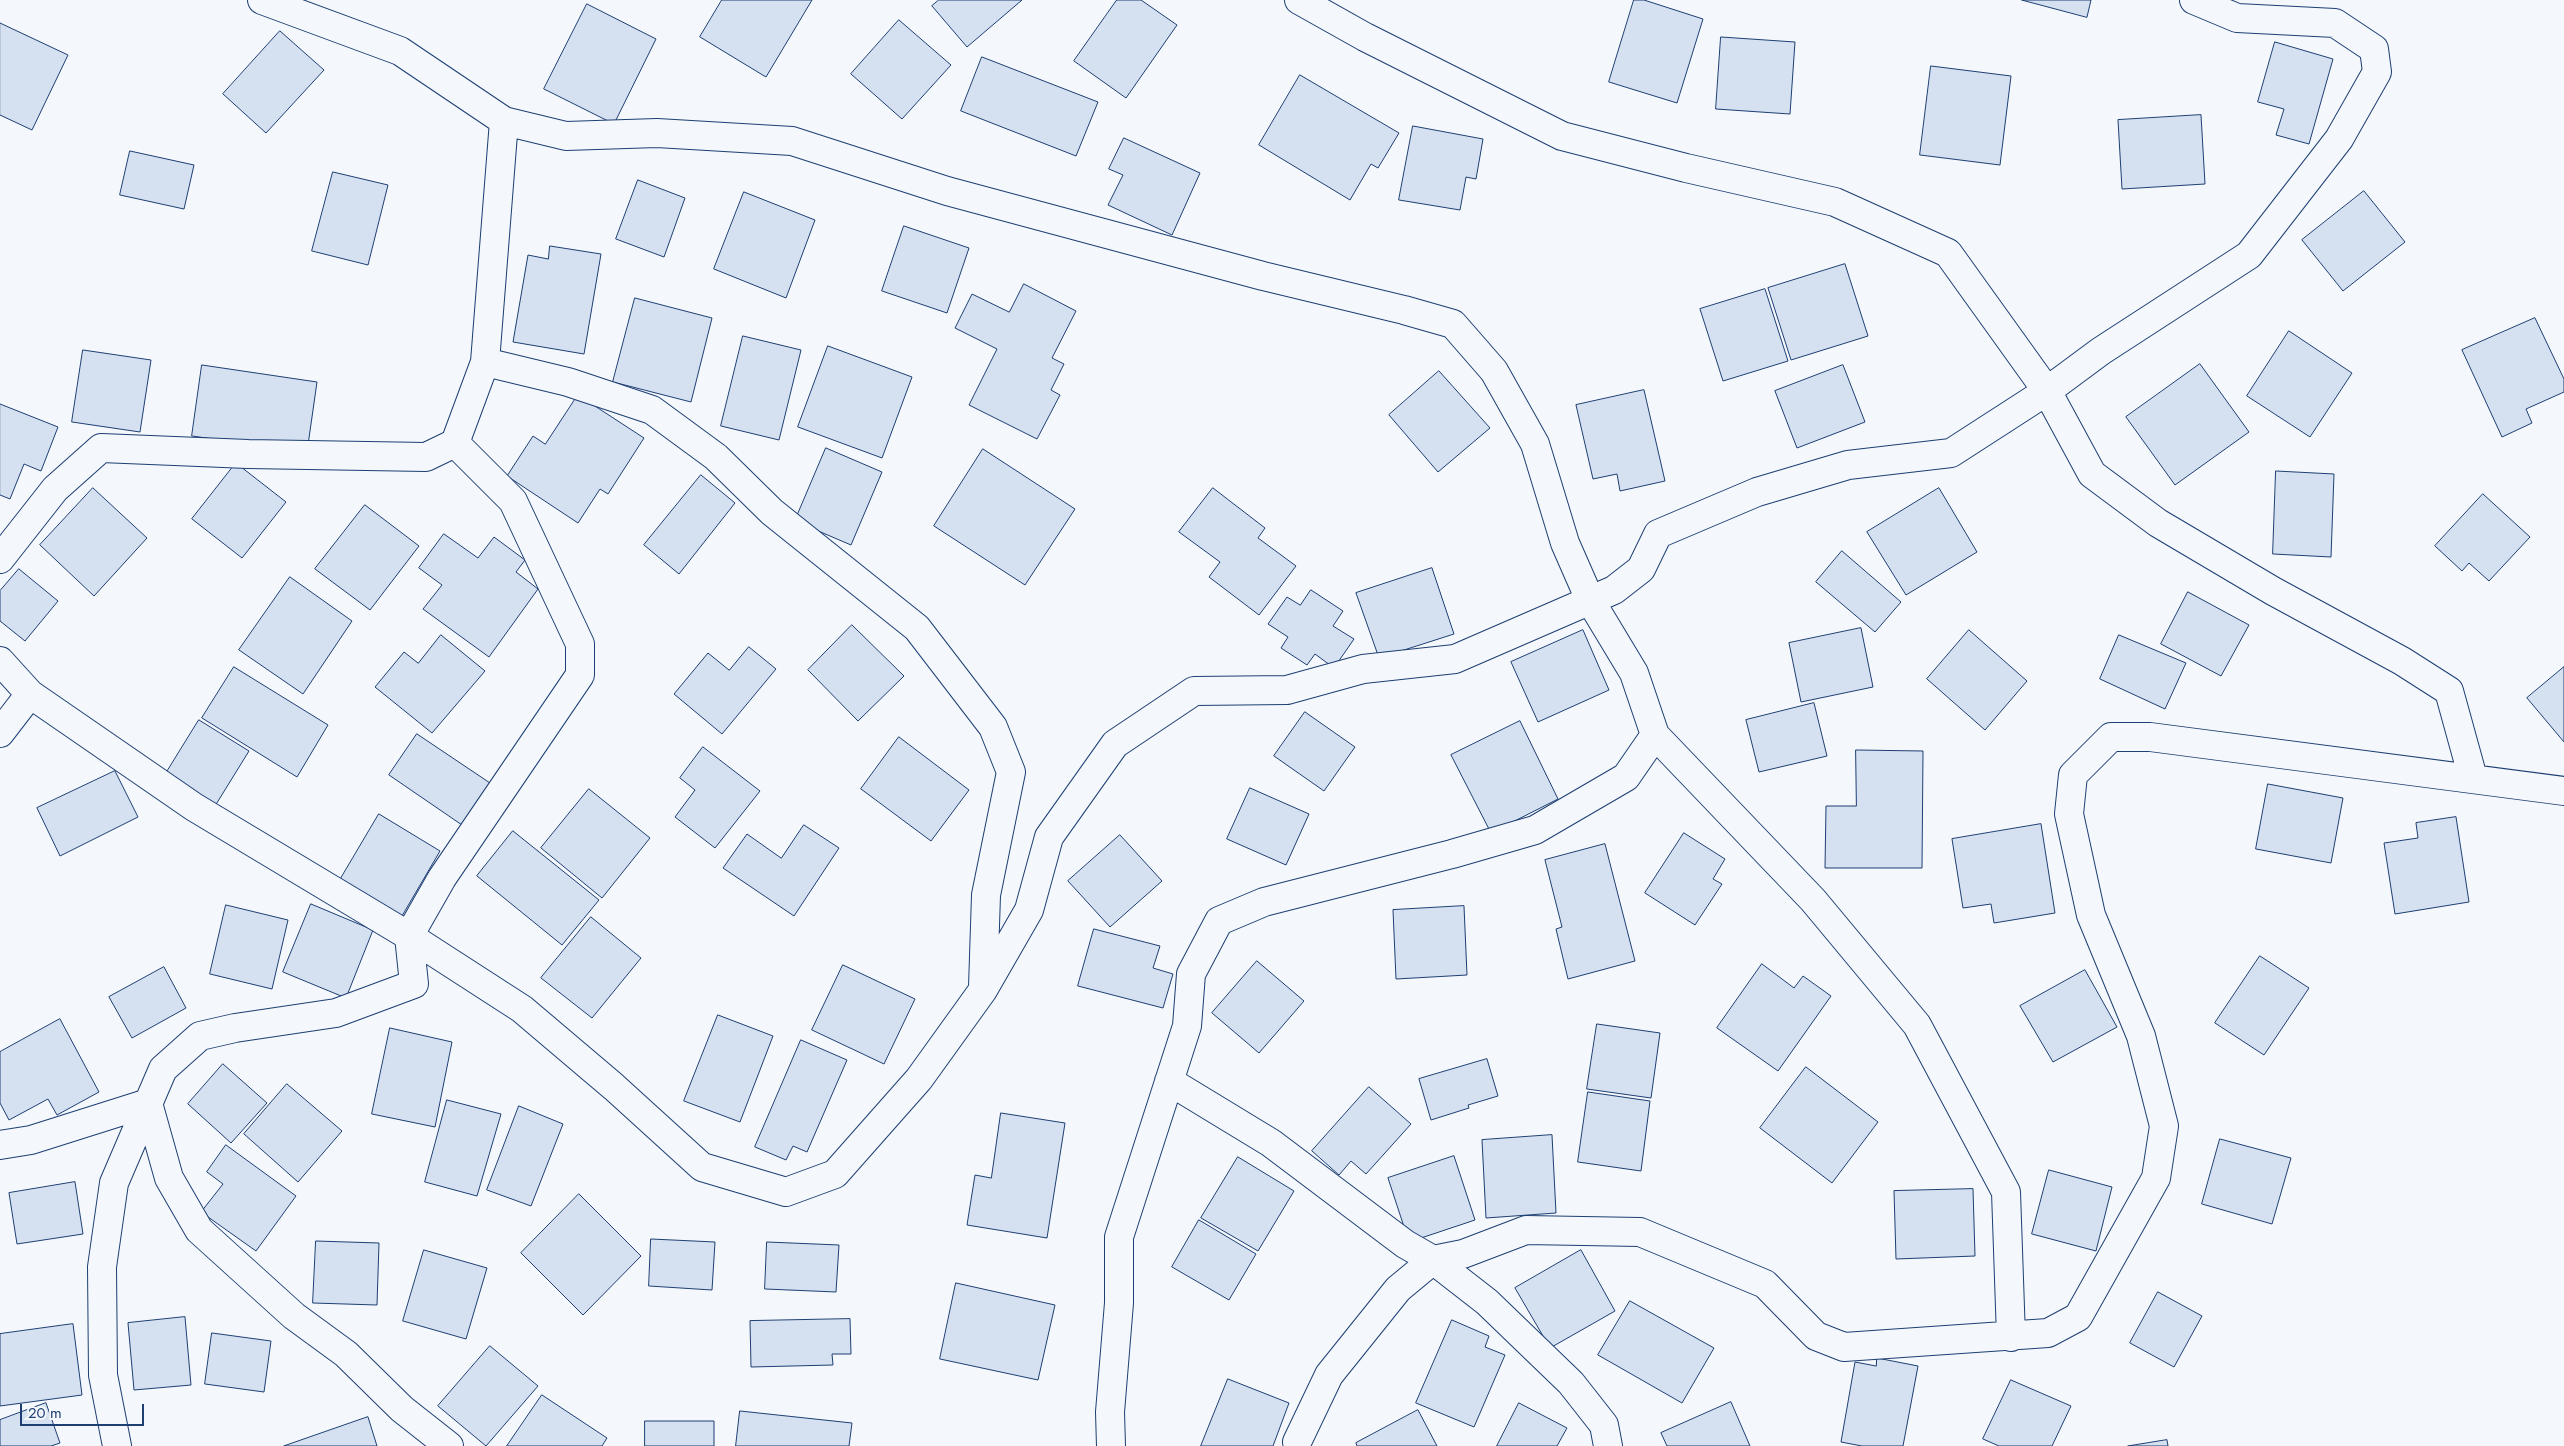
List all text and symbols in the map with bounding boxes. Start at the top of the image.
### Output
scale bar [22,1394,146,1426]
text: 20 m [28,1402,62,1424]

